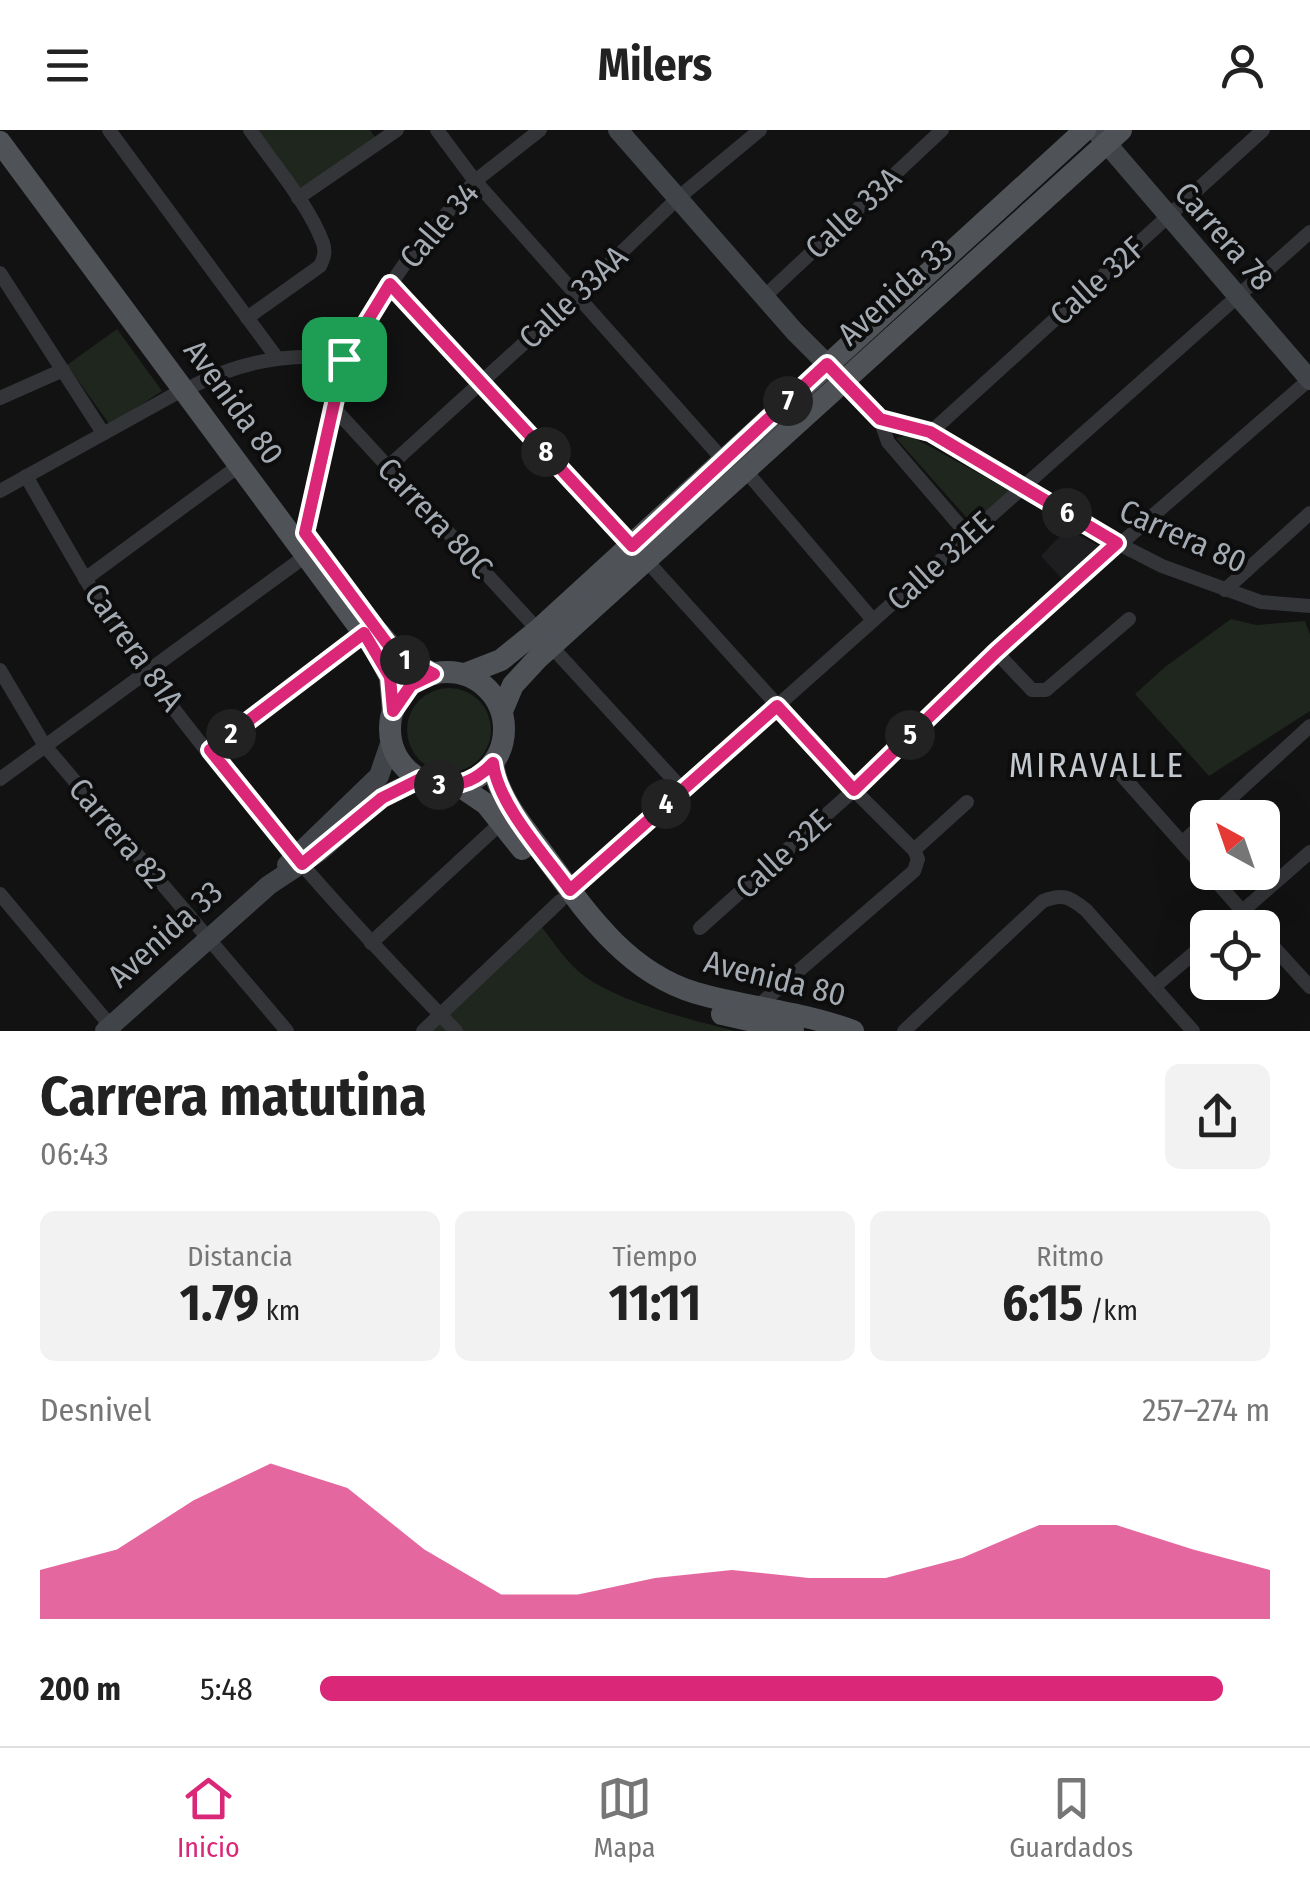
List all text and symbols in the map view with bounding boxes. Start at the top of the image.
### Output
icon: menu [40,38,95,93]
text: Milers [598,38,712,92]
icon: person [1215,38,1270,93]
street label: Calle 33A [797,159,909,267]
street label: Calle 34 [391,174,487,276]
street label: Carrera 78 [1167,174,1281,298]
street label: Calle 32F [1042,229,1152,333]
street label: Avenida 33 [830,231,960,353]
street label: Calle 33AA [511,237,635,357]
pin [302,317,387,402]
street label: Avenida 80 [176,332,292,472]
icon: arrive [317,332,372,387]
pin: 7 [763,376,813,426]
text: 7 [782,384,794,417]
pin: 8 [521,427,571,477]
text: 8 [539,435,553,468]
street label: Carrera 80C [370,450,500,586]
pin: 6 [1042,488,1092,538]
street label: Carrera 80 [1114,491,1252,581]
text: 6 [1060,496,1074,529]
street label: Calle 32EE [879,503,1001,619]
street label: Carrera 81A [76,576,192,718]
pin: 1 [380,635,430,685]
text: 1 [399,643,411,676]
pin: 2 [206,709,256,759]
pin: 5 [885,710,935,760]
text: 2 [225,717,237,750]
text: 5 [903,718,917,751]
district label: MIRAVALLE [1009,744,1185,786]
pin: 3 [414,760,464,810]
text: 3 [432,768,446,801]
street label: Carrera 82 [61,770,175,896]
pin: 4 [641,779,691,829]
text: 4 [659,787,673,820]
north arrow [1190,800,1280,890]
map controls [1190,800,1280,1000]
street label: Calle 32E [728,802,838,906]
street label: Avenida 33 [100,873,230,995]
button: locate [1190,910,1280,1000]
street label: Avenida 80 [700,942,850,1014]
text: Carrera matutina [40,1064,427,1130]
button: share [1165,1064,1270,1169]
text: 06:43 [40,1135,109,1173]
text: Distancia [187,1240,293,1273]
text: Tiempo [612,1240,698,1273]
text: Ritmo [1036,1240,1104,1273]
text: 1.79 [180,1273,259,1333]
text: 11:11 [609,1273,701,1333]
text: 6:15 [1002,1273,1084,1333]
text: km [259,1294,300,1327]
text: /km [1084,1294,1138,1327]
text: Desnivel [40,1391,151,1429]
text: 257–274 m [1142,1391,1270,1429]
text: 200 m [40,1670,121,1708]
text: 5:48 [200,1670,253,1708]
tab: Inicio [177,1771,240,1864]
tab: Mapa [594,1771,656,1864]
tab: Guardados [1009,1771,1133,1864]

